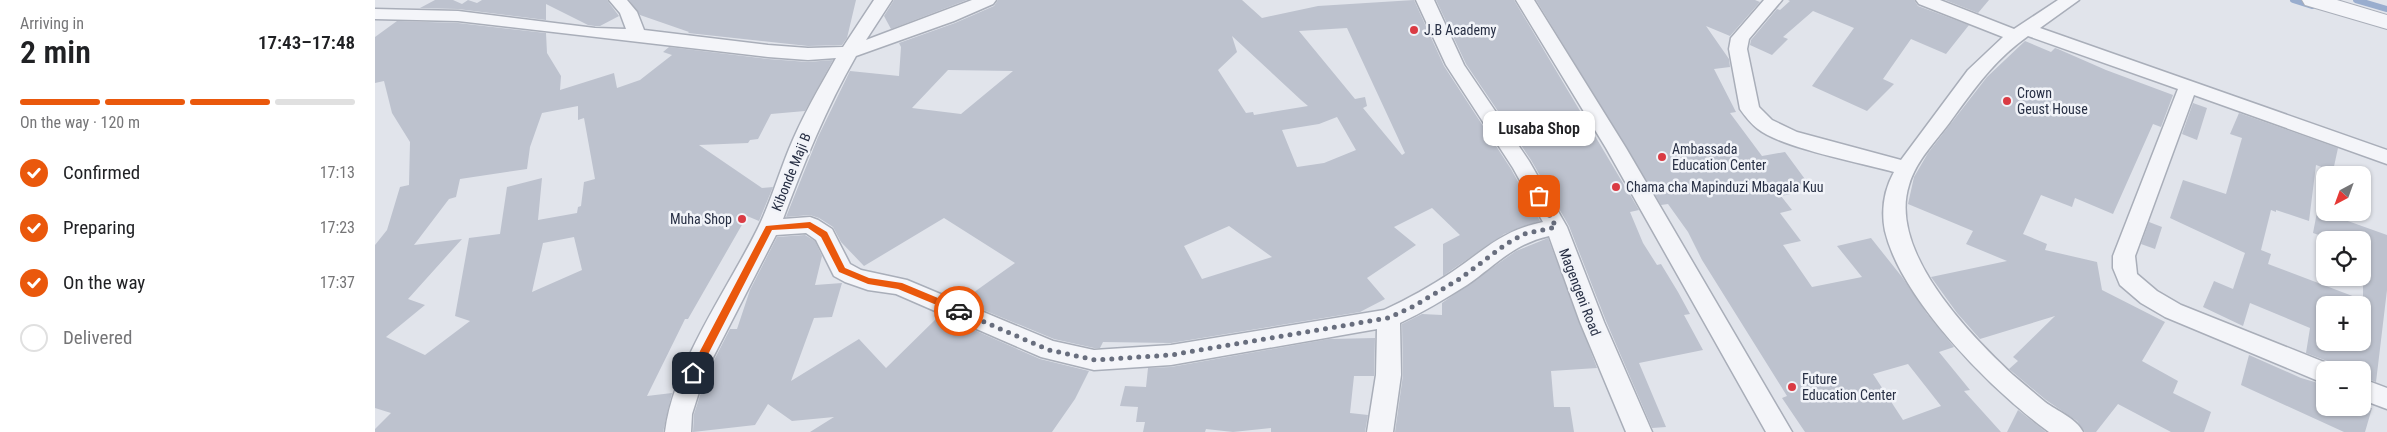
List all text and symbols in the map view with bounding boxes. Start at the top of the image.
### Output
text: Arriving in [20,14,84,33]
place label: J.B Academy [1424,22,1497,38]
marker: J.B Academy [1408,24,1420,36]
text: 17:43–17:48 [258,31,355,54]
text: 2 min [20,33,91,71]
place label: Crown Geust House [2017,85,2088,117]
marker: Crown Geust House [2001,95,2013,107]
callout: Lusaba Shop [1483,111,1595,146]
text: On the way · 120 m [20,113,140,132]
text: Lusaba Shop [1498,119,1580,138]
street label: Kibonde Maji B [768,131,814,213]
place label: Ambassada Education Center [1672,141,1766,173]
marker: Ambassada Education Center [1656,151,1668,163]
icon: check [20,159,48,187]
text: Confirmed [63,161,140,184]
text: 17:13 [320,163,355,182]
north arrow [2316,166,2371,221]
map controls [2316,166,2371,416]
pin [1518,175,1560,217]
place label: Chama cha Mapinduzi Mbagala Kuu [1626,179,1823,195]
marker: Chama cha Mapinduzi Mbagala Kuu [1610,181,1622,193]
icon: bag [1525,182,1553,210]
place label: Muha Shop [670,211,732,227]
marker: Muha Shop [736,213,748,225]
icon: check [20,214,48,242]
text: Preparing [63,216,135,239]
text: 17:23 [320,218,355,237]
button: locate [2316,231,2371,286]
street label: Magengeni Road [1556,246,1604,338]
icon: check [20,269,48,297]
text: On the way [63,271,145,294]
text: 17:37 [320,273,355,292]
courier [934,286,984,336]
button: + [2316,296,2371,351]
icon: car [945,297,973,325]
text: Delivered [63,326,132,349]
pin [672,352,714,394]
icon: home [679,359,707,387]
button: − [2316,361,2371,416]
place label: Future Education Center [1802,371,1896,403]
marker: Future Education Center [1786,381,1798,393]

